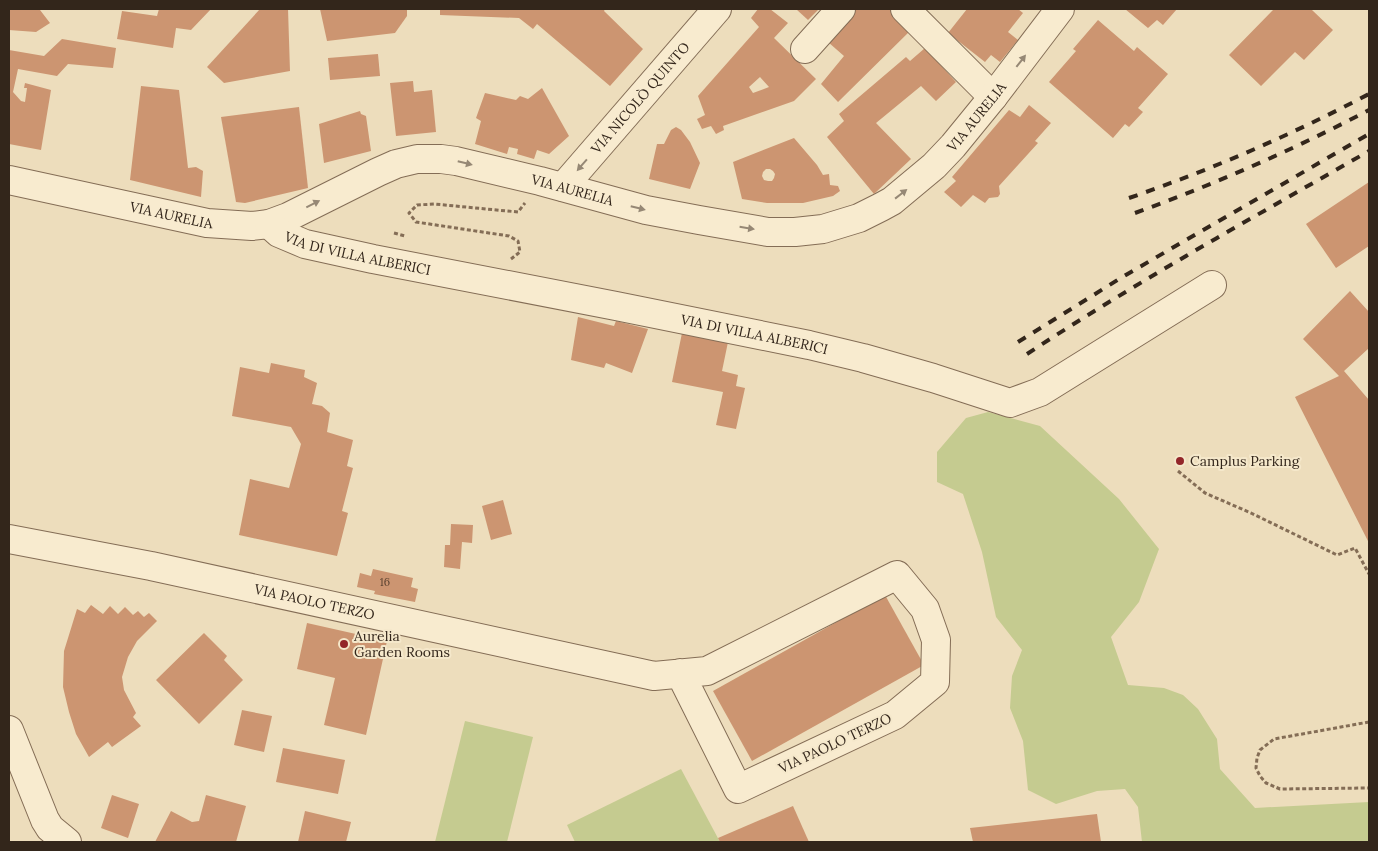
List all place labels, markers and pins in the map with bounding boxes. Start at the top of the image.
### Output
place label: Camplus Parking [1190,452,1300,470]
marker: Camplus Parking [1174,455,1186,467]
place label: Aurelia Garden Rooms [353,627,450,661]
marker: Aurelia Garden Rooms [338,638,350,650]

